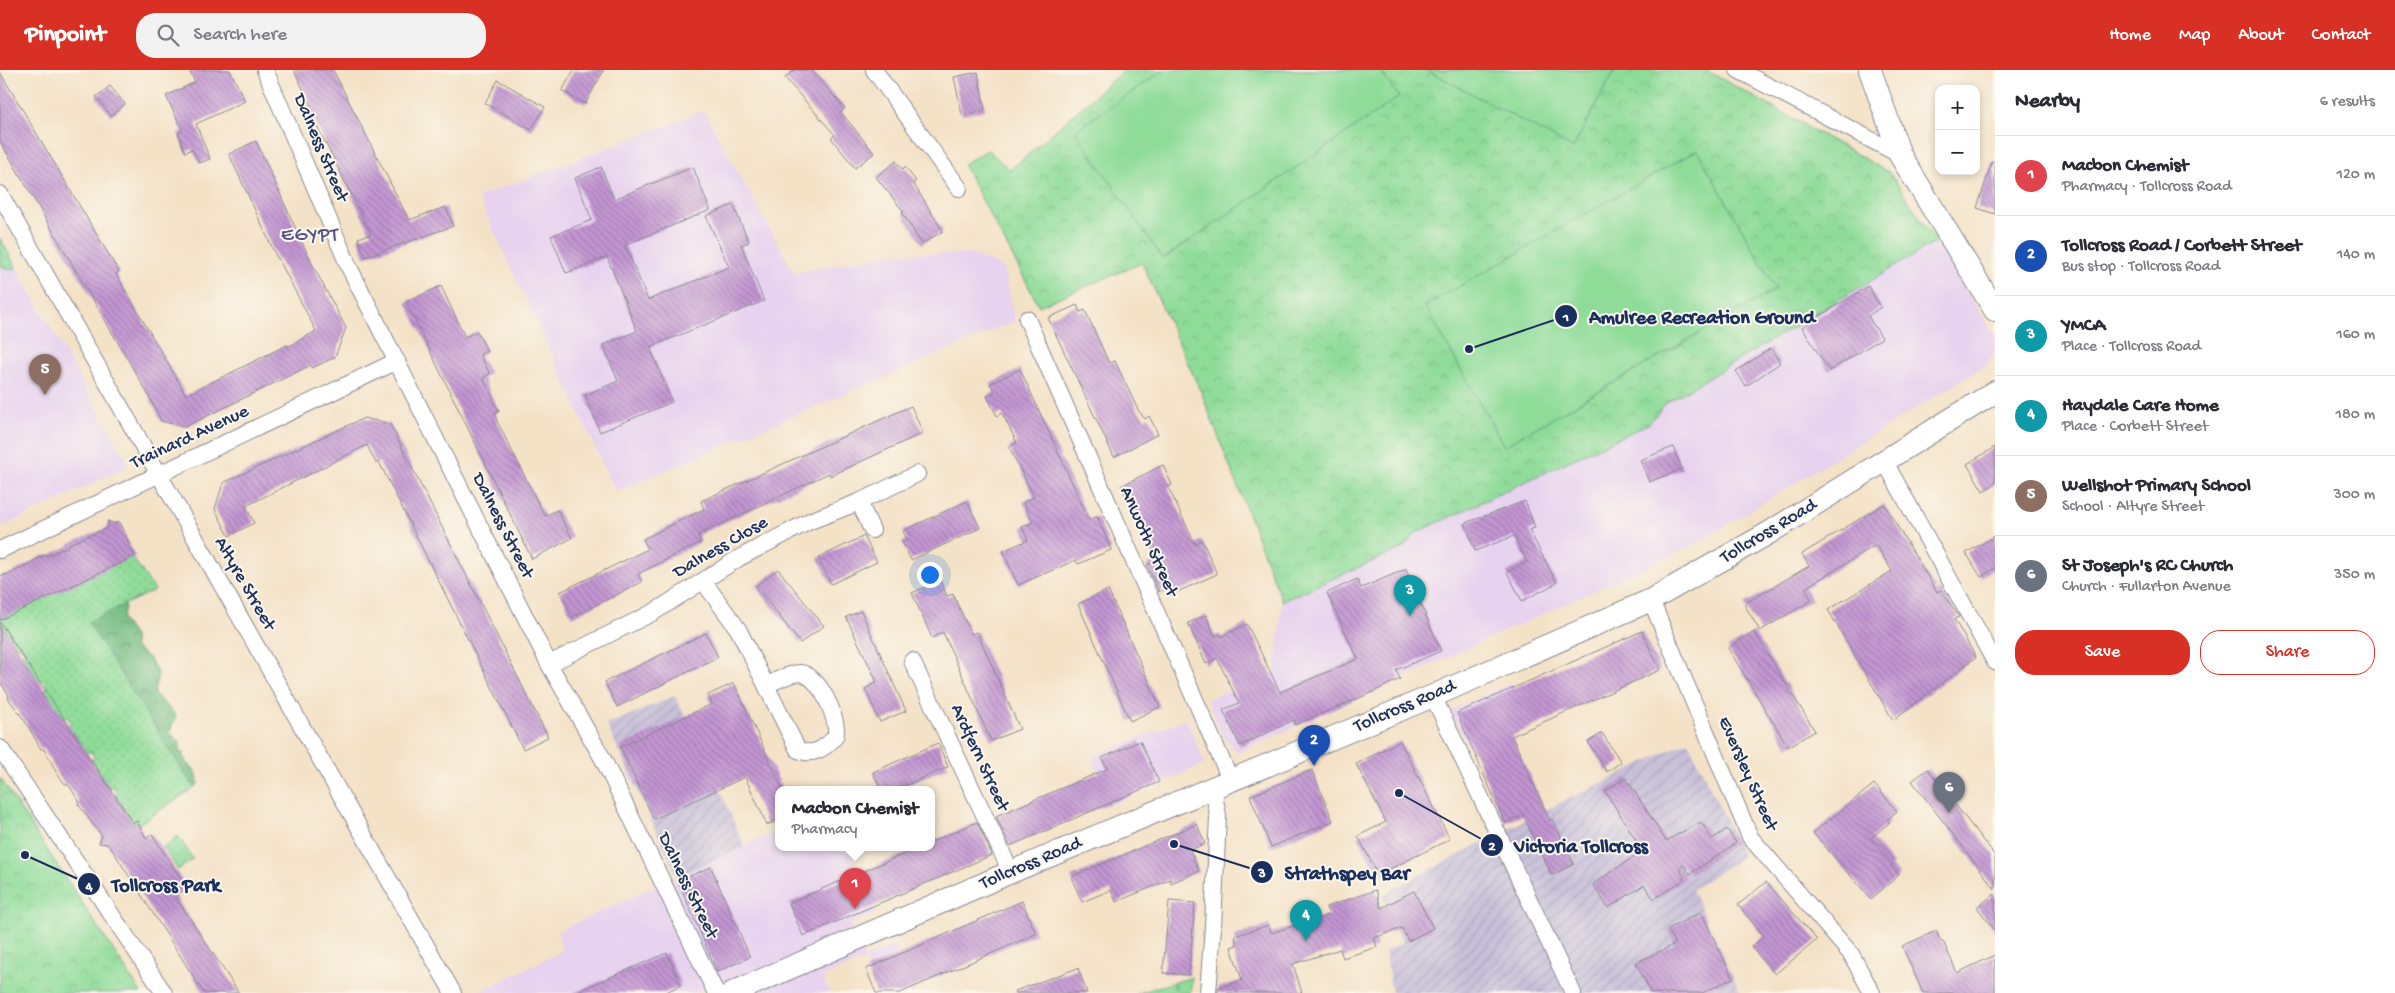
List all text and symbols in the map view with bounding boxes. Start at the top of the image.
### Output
search box [136,13,486,58]
text: Pinpoint [25,21,106,50]
icon: search [154,21,182,49]
text: Search here [194,24,287,47]
text: Home [2109,25,2151,46]
text: Map [2179,25,2210,46]
text: About [2238,25,2284,46]
text: Contact [2312,25,2370,46]
map controls [1935,85,1980,175]
button: + [1935,85,1980,130]
street label: Dalness Street [286,89,354,208]
text: Nearby [2015,90,2080,115]
text: 6 results [2320,93,2375,112]
button: − [1935,130,1980,175]
text: Macbon Chemist [2062,155,2188,178]
text: 1 [2028,166,2034,185]
text: 120 m [2336,166,2375,185]
text: Pharmacy · Tollcross Road [2062,178,2232,197]
district label: EGYPT [281,225,339,248]
text: Tollcross Road / Corbett Street [2062,235,2302,258]
text: 2 [2027,246,2035,265]
text: 140 m [2337,246,2375,265]
text: Bus stop · Tollcross Road [2062,258,2220,277]
callout: Amulree Recreation Ground [1554,299,1825,334]
text: Amulree Recreation Ground [1588,308,1817,331]
text: 1 [1562,309,1569,327]
text: YMCA [2062,315,2106,338]
text: 3 [2027,326,2035,345]
text: 160 m [2336,326,2375,345]
text: Place · Tollcross Road [2062,338,2201,357]
pin: 5 [29,354,61,395]
text: Haydale Care Home [2062,395,2219,418]
street label: Trainard Avenue [126,400,253,476]
text: 4 [2027,406,2035,425]
text: 180 m [2336,406,2375,425]
text: Place · Corbett Street [2062,418,2208,437]
street label: Dalness Street [465,468,539,584]
text: Wellshot Primary School [2062,475,2251,498]
street label: Anwoth Street [1114,483,1183,603]
text: 5 [2027,486,2035,505]
text: 300 m [2333,486,2375,505]
street label: Tollcross Road [1716,493,1823,570]
text: School · Altyre Street [2062,498,2204,517]
street label: Dalness Close [668,512,773,585]
street label: Altyre Street [208,533,281,637]
text: St Joseph's RC Church [2062,555,2233,578]
your location [917,562,943,588]
text: 6 [2027,566,2035,585]
text: 350 m [2334,566,2375,585]
pin: 3 [1394,575,1426,616]
text: Church · Fullarton Avenue [2062,578,2231,597]
button: Save [2015,630,2190,675]
button: Share [2200,630,2375,675]
street label: Tollcross Road [1350,674,1461,739]
street label: Ardfern Street [944,701,1015,817]
street label: Eversley Street [1712,713,1783,837]
pin: 2 [1298,725,1330,766]
pin: 6 [1933,772,1965,813]
popup [775,786,935,851]
text: Macbon Chemist [792,798,918,821]
text: Pharmacy [792,821,857,840]
street label: Dalness Street [651,827,724,945]
callout: Victoria Tollcross [1479,827,1658,862]
street label: Tollcross Road [976,831,1087,896]
text: Victoria Tollcross [1513,837,1650,860]
text: 2 [1488,838,1496,856]
callout: Strathspey Bar [1249,854,1419,889]
text: Strathspey Bar [1284,864,1411,887]
text: 3 [1257,865,1266,883]
callout: Tollcross Park [76,867,230,902]
pin: 1 [839,868,871,909]
text: Tollcross Park [110,876,222,899]
text: 4 [84,878,93,896]
pin: 4 [1290,900,1322,941]

